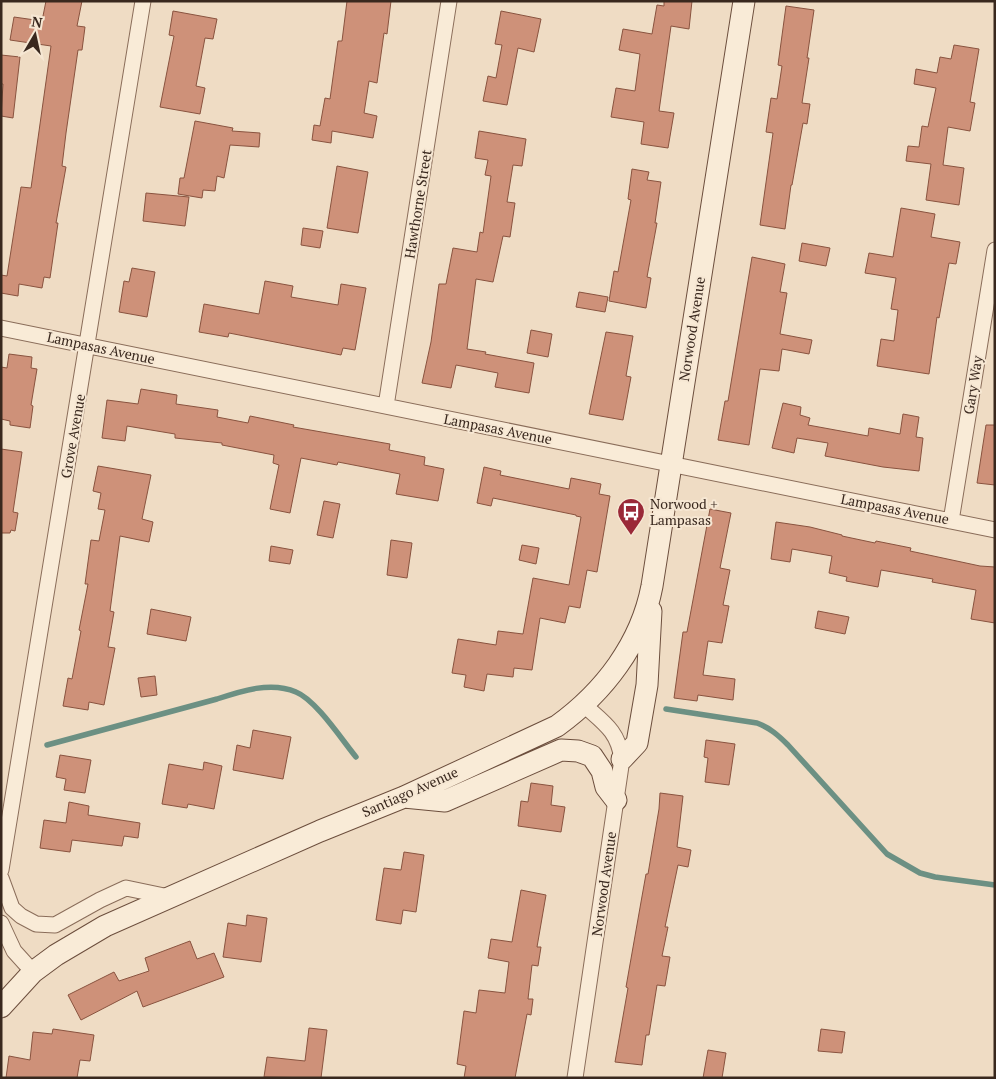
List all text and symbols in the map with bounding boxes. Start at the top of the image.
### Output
north arrow [10,10,60,60]
text: N [30,11,44,32]
street label: Hawthorne Street [400,147,436,260]
street label: Norwood Avenue [674,275,709,383]
street label: Lampasas Avenue [45,327,157,368]
street label: Gary Way [958,353,987,416]
street label: Grove Avenue [56,392,89,480]
street label: Lampasas Avenue [442,409,554,448]
street label: Lampasas Avenue [839,489,951,528]
place label: Norwood + Lampasas [650,494,718,529]
bus stop icon: Norwood + Lampasas [616,497,646,536]
street label: Santiago Avenue [359,762,461,821]
street label: Norwood Avenue [587,830,620,938]

